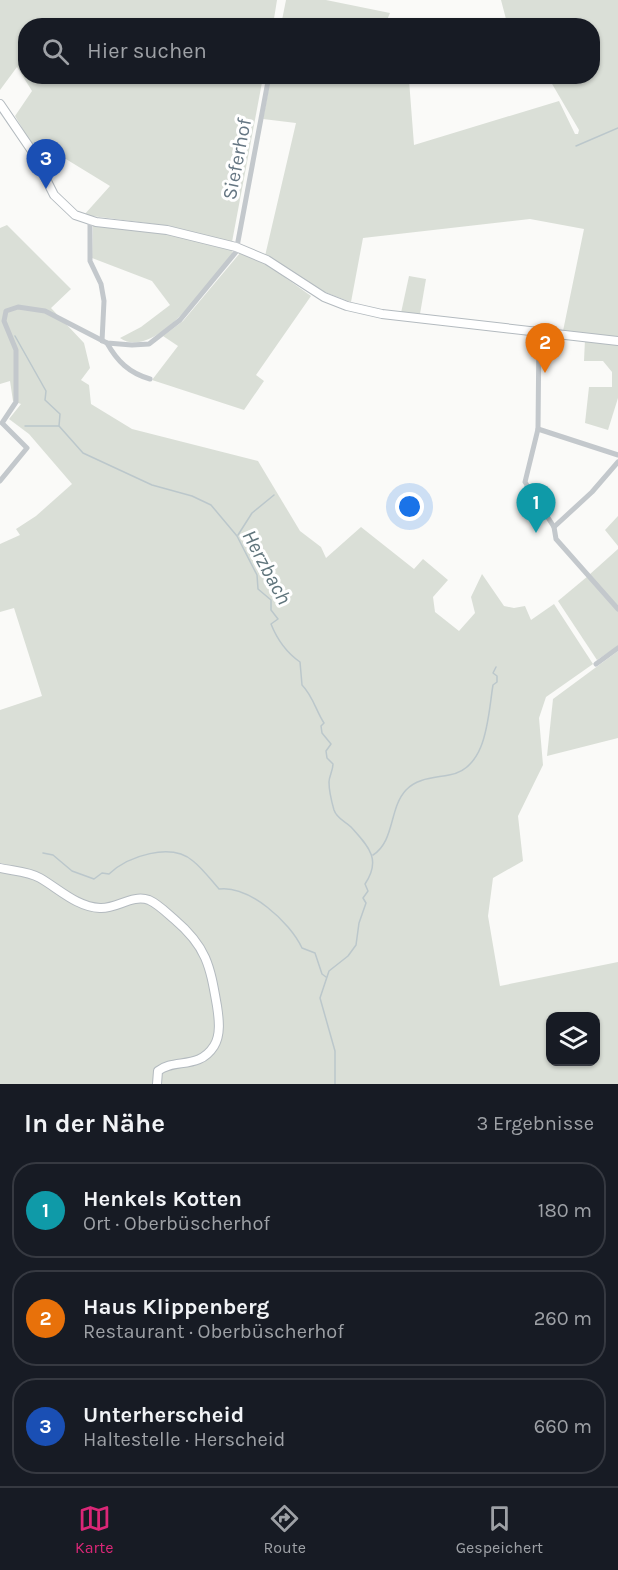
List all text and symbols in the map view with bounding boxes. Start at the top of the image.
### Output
search box [18,18,600,84]
icon: search [39,35,72,68]
text: Hier suchen [87,38,207,64]
street label: Sieferhof [218,116,256,202]
pin: 3 [26,140,66,189]
pin: 2 [526,324,564,373]
pin: 1 [516,484,556,533]
your location [395,492,424,521]
water label: Herzbach [237,525,297,609]
map controls [546,1012,600,1066]
button: layers [546,1012,600,1066]
text: In der Nähe [24,1108,165,1139]
text: 3 Ergebnisse [477,1112,594,1135]
text: Henkels Kotten [83,1186,242,1212]
text: 1 [42,1199,49,1222]
text: 180 m [538,1199,592,1222]
text: Ort · Oberbüscherhof [83,1212,270,1235]
text: Haus Klippenberg [83,1294,269,1320]
text: 2 [39,1307,52,1330]
text: 260 m [534,1307,592,1330]
text: Restaurant · Oberbüscherhof [83,1320,344,1343]
text: Unterherscheid [83,1402,244,1428]
text: 3 [39,1415,52,1438]
text: 660 m [534,1415,592,1438]
text: Haltestelle · Herscheid [83,1428,285,1451]
tab: Karte [75,1502,114,1557]
tab: Route [263,1502,306,1557]
tab: Gespeichert [456,1502,543,1557]

